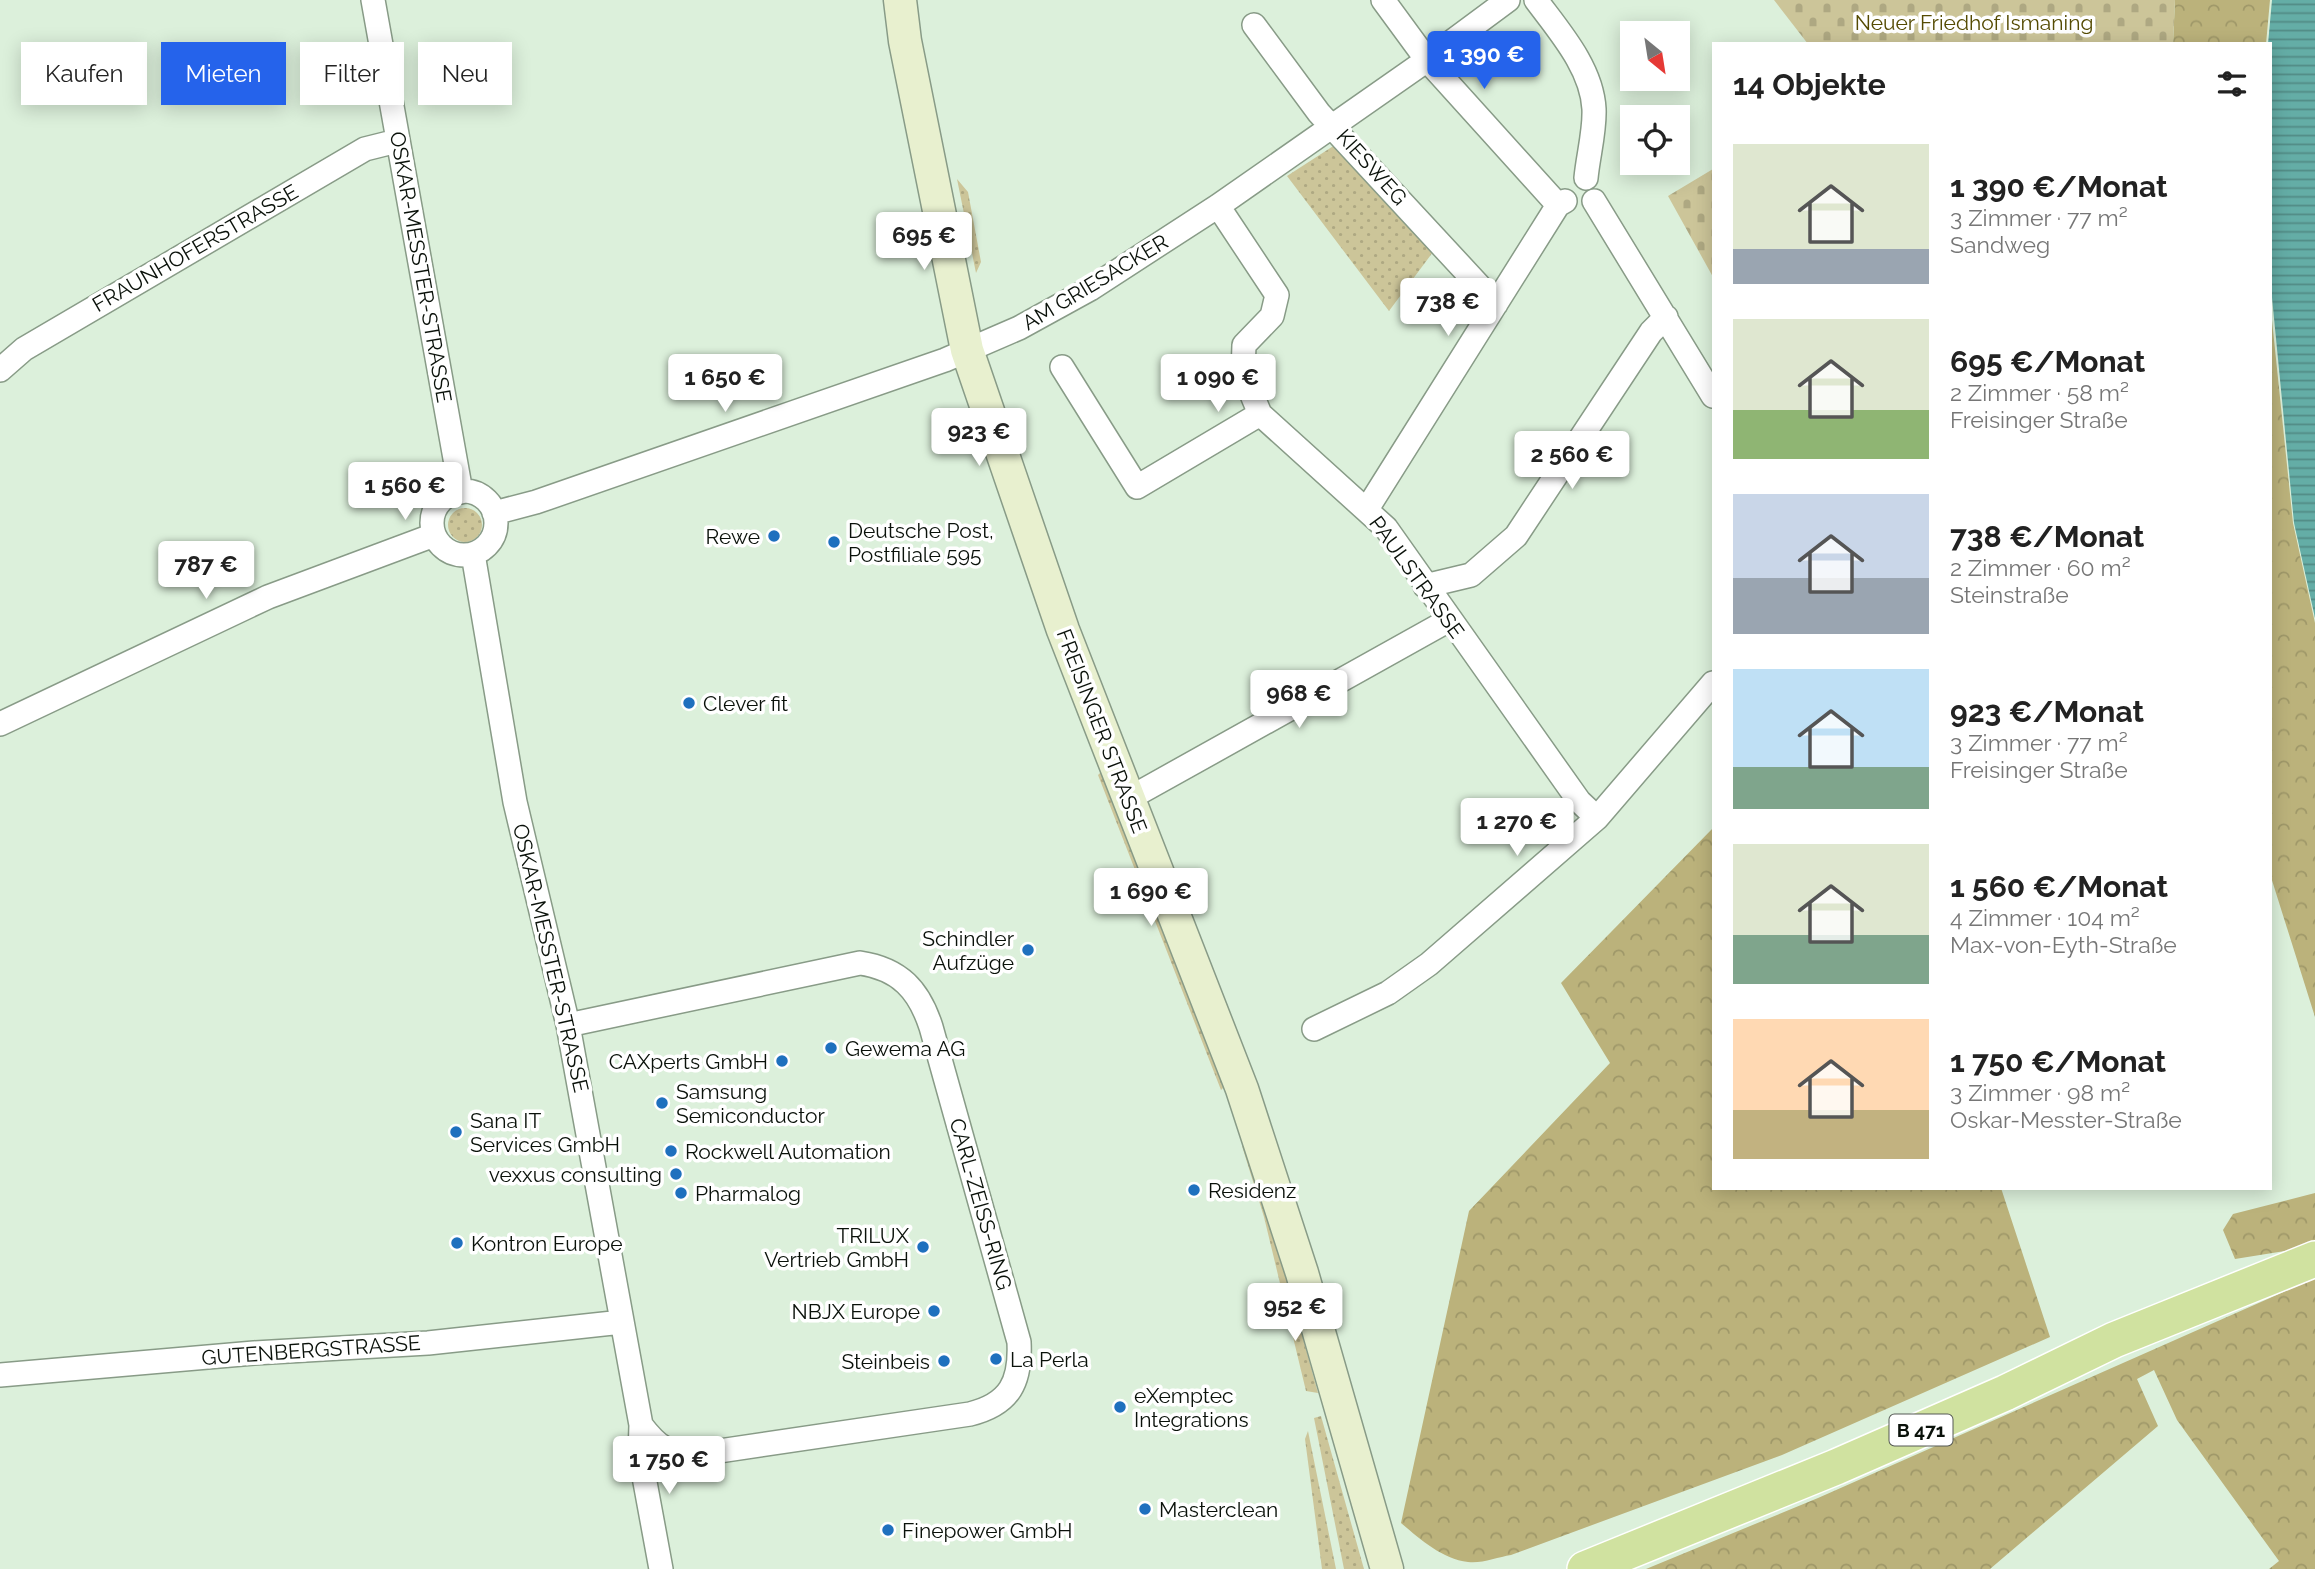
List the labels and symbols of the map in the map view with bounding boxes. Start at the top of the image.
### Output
park label: Neuer Friedhof Ismaning [1855,10,2093,35]
north arrow [1620,21,1690,91]
pin: 1 390 € [1419,32,1549,91]
street label: KIESWEG [1331,124,1413,210]
street label: OSKAR-MESSTER-STRASSE [385,129,457,405]
street label: FRAUNHOFERSTRASSE [88,179,302,317]
pin: 695 € [875,212,973,272]
street label: AM GRIESACKER [1018,229,1172,335]
pin: 738 € [1399,278,1497,338]
pin: 1 650 € [660,354,790,414]
pin: 1 090 € [1153,354,1283,414]
pin: 923 € [930,408,1028,468]
pin: 2 560 € [1507,432,1637,491]
pin: 1 560 € [340,462,470,522]
street label: PAULSTRASSE [1364,511,1470,643]
place label: Deutsche Post, Postfiliale 595 [848,518,994,567]
place label: Rewe [706,524,760,549]
marker: Rewe [766,528,782,544]
marker: Deutsche Post, Postfiliale 595 [826,534,842,550]
pin: 787 € [157,542,255,601]
street label: FREISINGER STRASSE [1052,625,1152,837]
pin: 968 € [1250,670,1348,730]
place label: Clever fit [703,691,788,716]
marker: Clever fit [681,695,697,711]
pin: 1 270 € [1452,798,1582,858]
street label: OSKAR-MESSTER-STRASSE [508,821,594,1095]
pin: 1 690 € [1086,869,1216,928]
place label: Schindler Aufzüge [922,926,1015,975]
marker: Schindler Aufzüge [1020,942,1036,958]
place label: Gewema AG [845,1036,965,1061]
marker: Gewema AG [823,1040,839,1056]
place label: CAXperts GmbH [609,1049,768,1074]
marker: CAXperts GmbH [774,1053,790,1069]
place label: Samsung Semiconductor [676,1079,826,1128]
marker: Samsung Semiconductor [654,1095,670,1111]
place label: Sana IT Services GmbH [470,1108,620,1157]
street label: CARL-ZEISS-RING [945,1115,1017,1293]
marker: Sana IT Services GmbH [448,1124,464,1140]
place label: Rockwell Automation [685,1139,891,1164]
marker: Rockwell Automation [663,1143,679,1159]
place label: vexxus consulting [489,1162,662,1187]
marker: vexxus consulting [668,1166,684,1182]
place label: Residenz [1208,1178,1296,1203]
place label: Pharmalog [695,1181,801,1206]
marker: Residenz [1186,1182,1202,1198]
marker: Pharmalog [673,1185,689,1201]
place label: TRILUX Vertrieb GmbH [764,1223,910,1272]
place label: Kontron Europe [471,1231,622,1256]
marker: Kontron Europe [449,1235,465,1251]
marker: TRILUX Vertrieb GmbH [915,1239,931,1255]
pin: 952 € [1246,1284,1344,1343]
place label: NBJX Europe [791,1299,920,1324]
marker: NBJX Europe [926,1303,942,1319]
street label: GUTENBERGSTRASSE [201,1330,421,1370]
place label: La Perla [1010,1347,1089,1372]
place label: Steinbeis [841,1349,930,1374]
marker: La Perla [988,1351,1004,1367]
marker: Steinbeis [936,1353,952,1369]
place label: eXemptec Integrations [1134,1383,1249,1432]
marker: eXemptec Integrations [1112,1399,1128,1415]
road number: B 471 [1890,1414,1952,1446]
pin: 1 750 € [604,1436,734,1496]
place label: Masterclean [1159,1497,1278,1522]
marker: Masterclean [1137,1501,1153,1517]
place label: Finepower GmbH [902,1518,1072,1543]
marker: Finepower GmbH [880,1522,896,1538]

